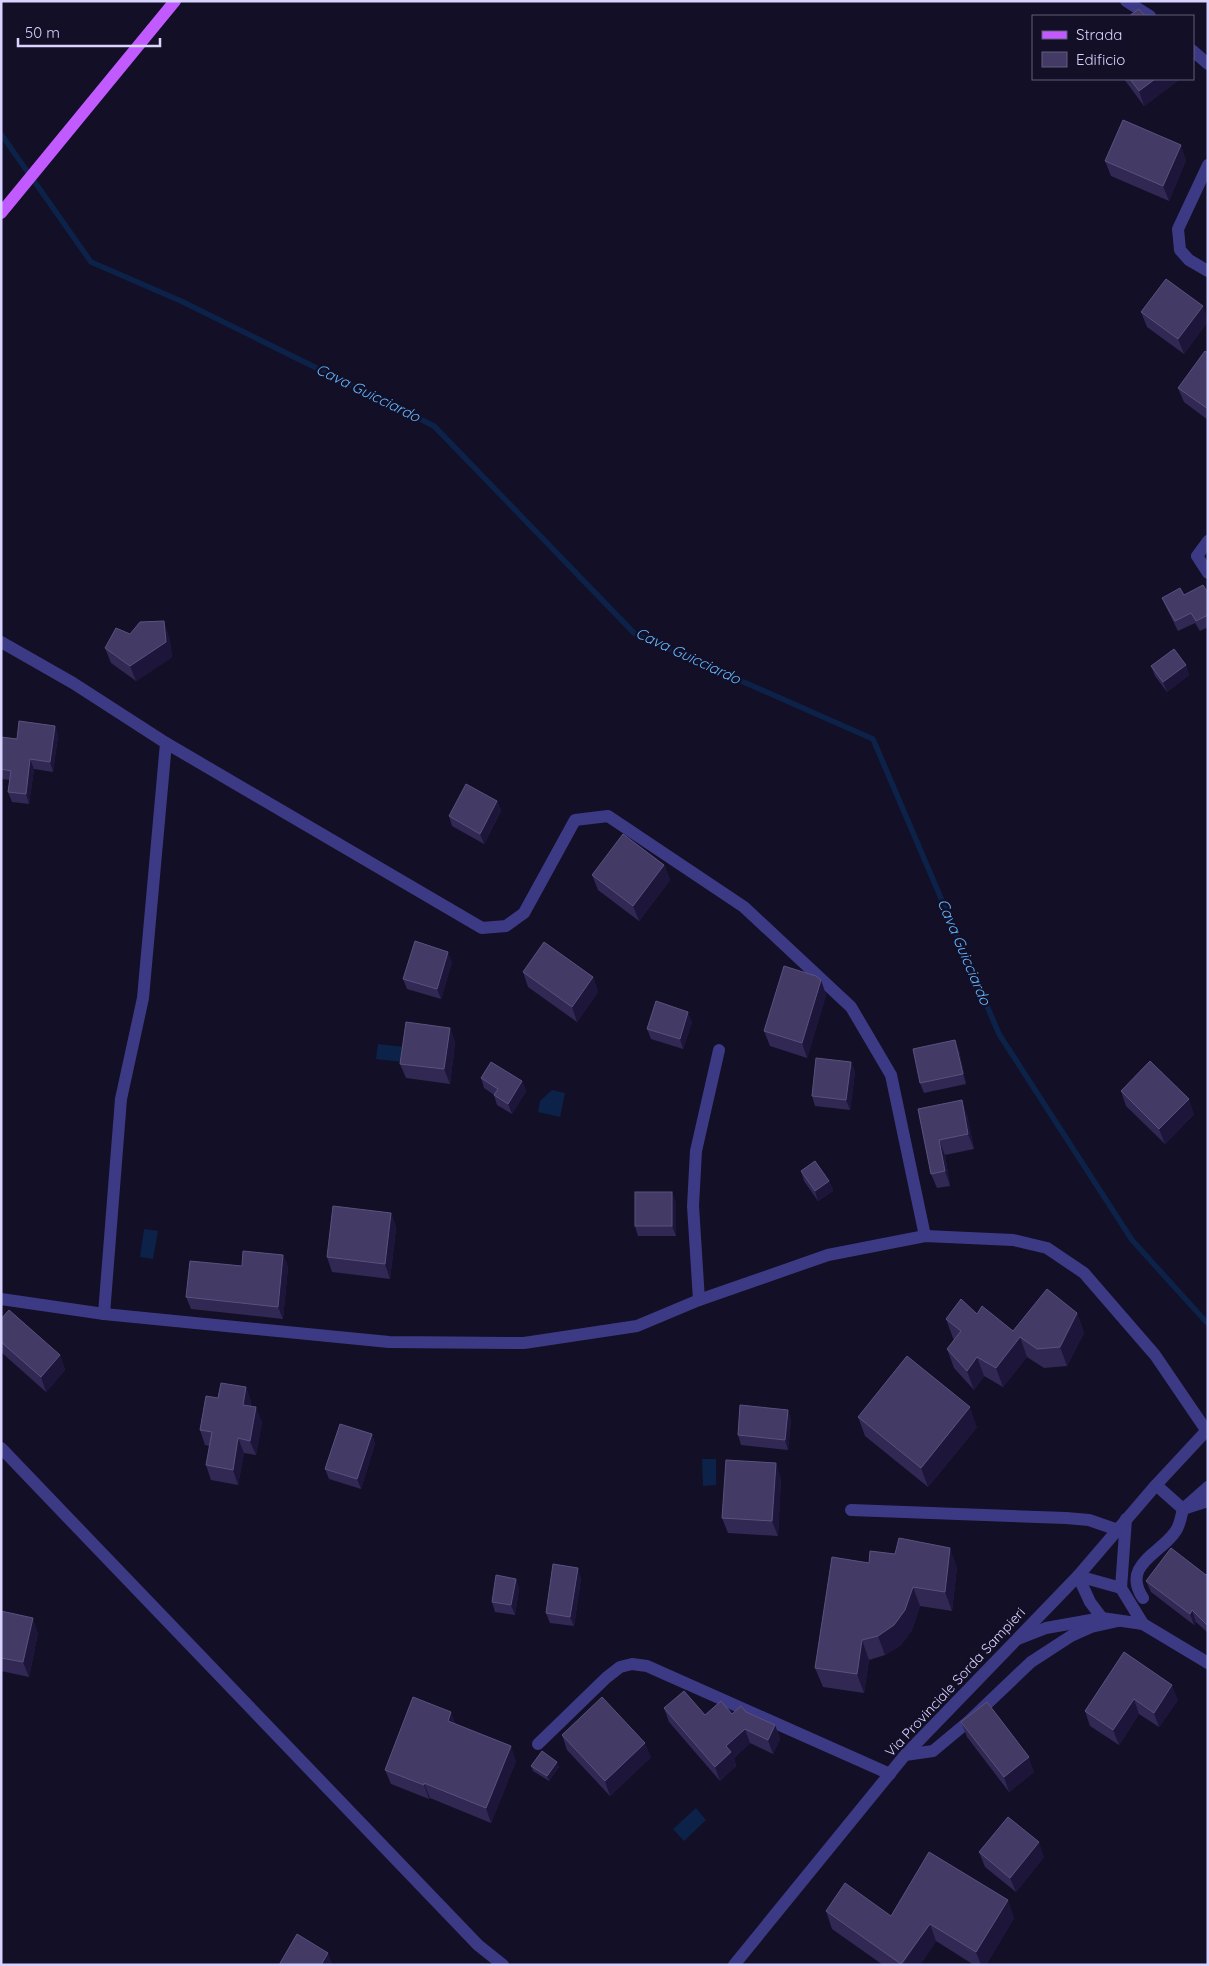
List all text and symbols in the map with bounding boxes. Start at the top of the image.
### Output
scale bar [18,15,160,47]
legend [1032,15,1194,80]
text: 50 m [25,23,60,42]
text: Strada [1076,25,1122,44]
text: Edificio [1076,50,1125,69]
water label: Cava Guicciardo [313,359,424,426]
water label: Cava Guicciardo [633,623,744,689]
water label: Cava Guicciardo [934,896,996,1009]
street label: Via Provinciale Sorda Sampieri [881,1604,1029,1760]

